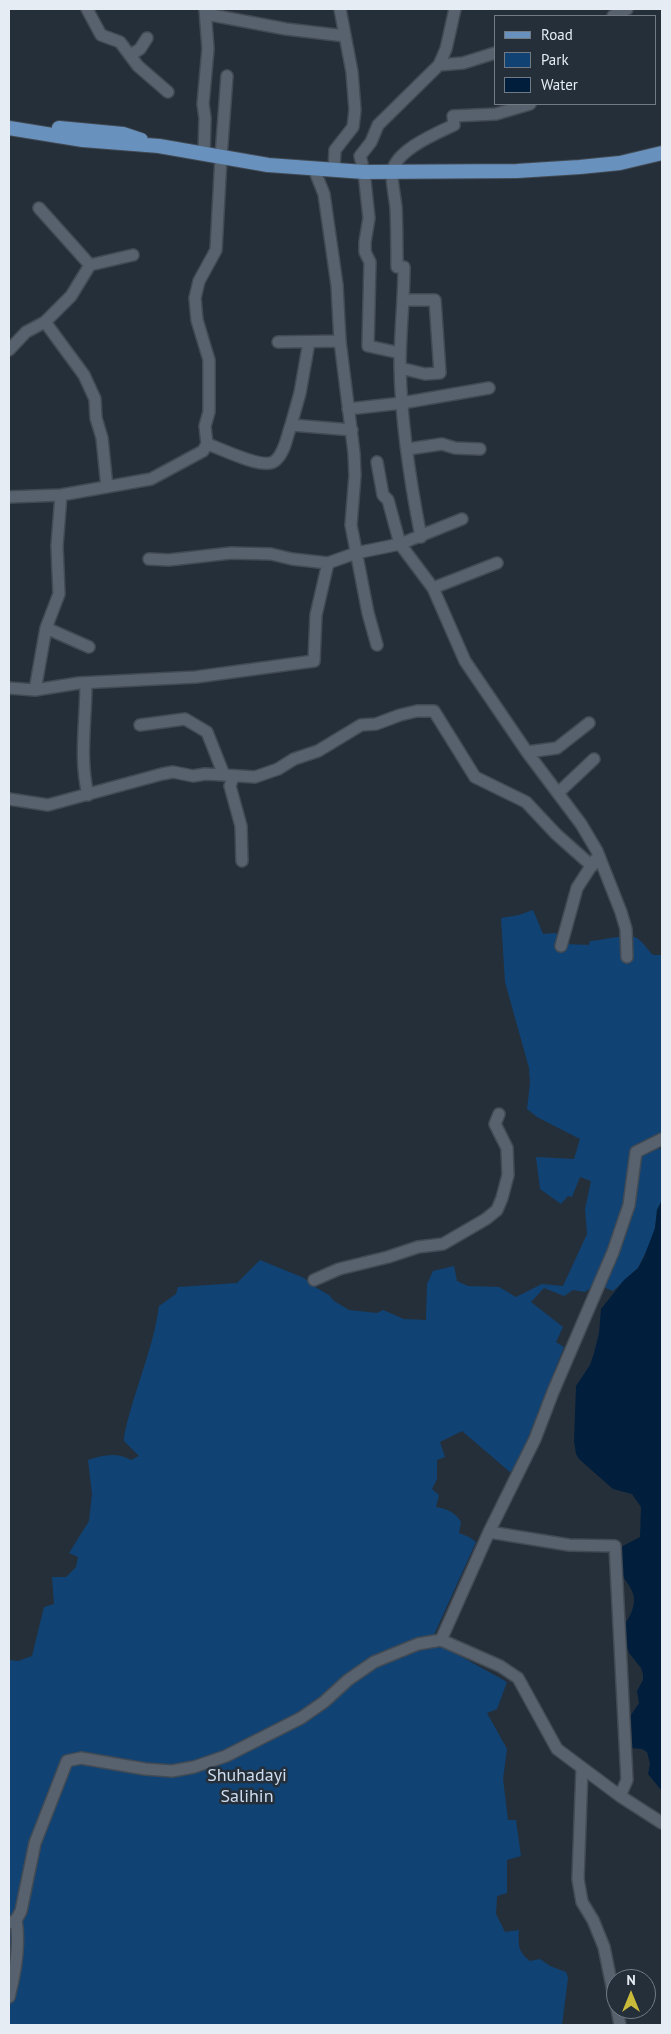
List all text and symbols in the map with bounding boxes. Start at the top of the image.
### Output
legend [493,15,656,105]
text: Road [541,25,573,44]
text: Park [541,50,569,69]
text: Water [541,75,578,94]
park label: Shuhadayi Salihin [207,1765,287,1808]
north arrow [606,1969,656,2019]
text: N [626,1971,636,1989]

